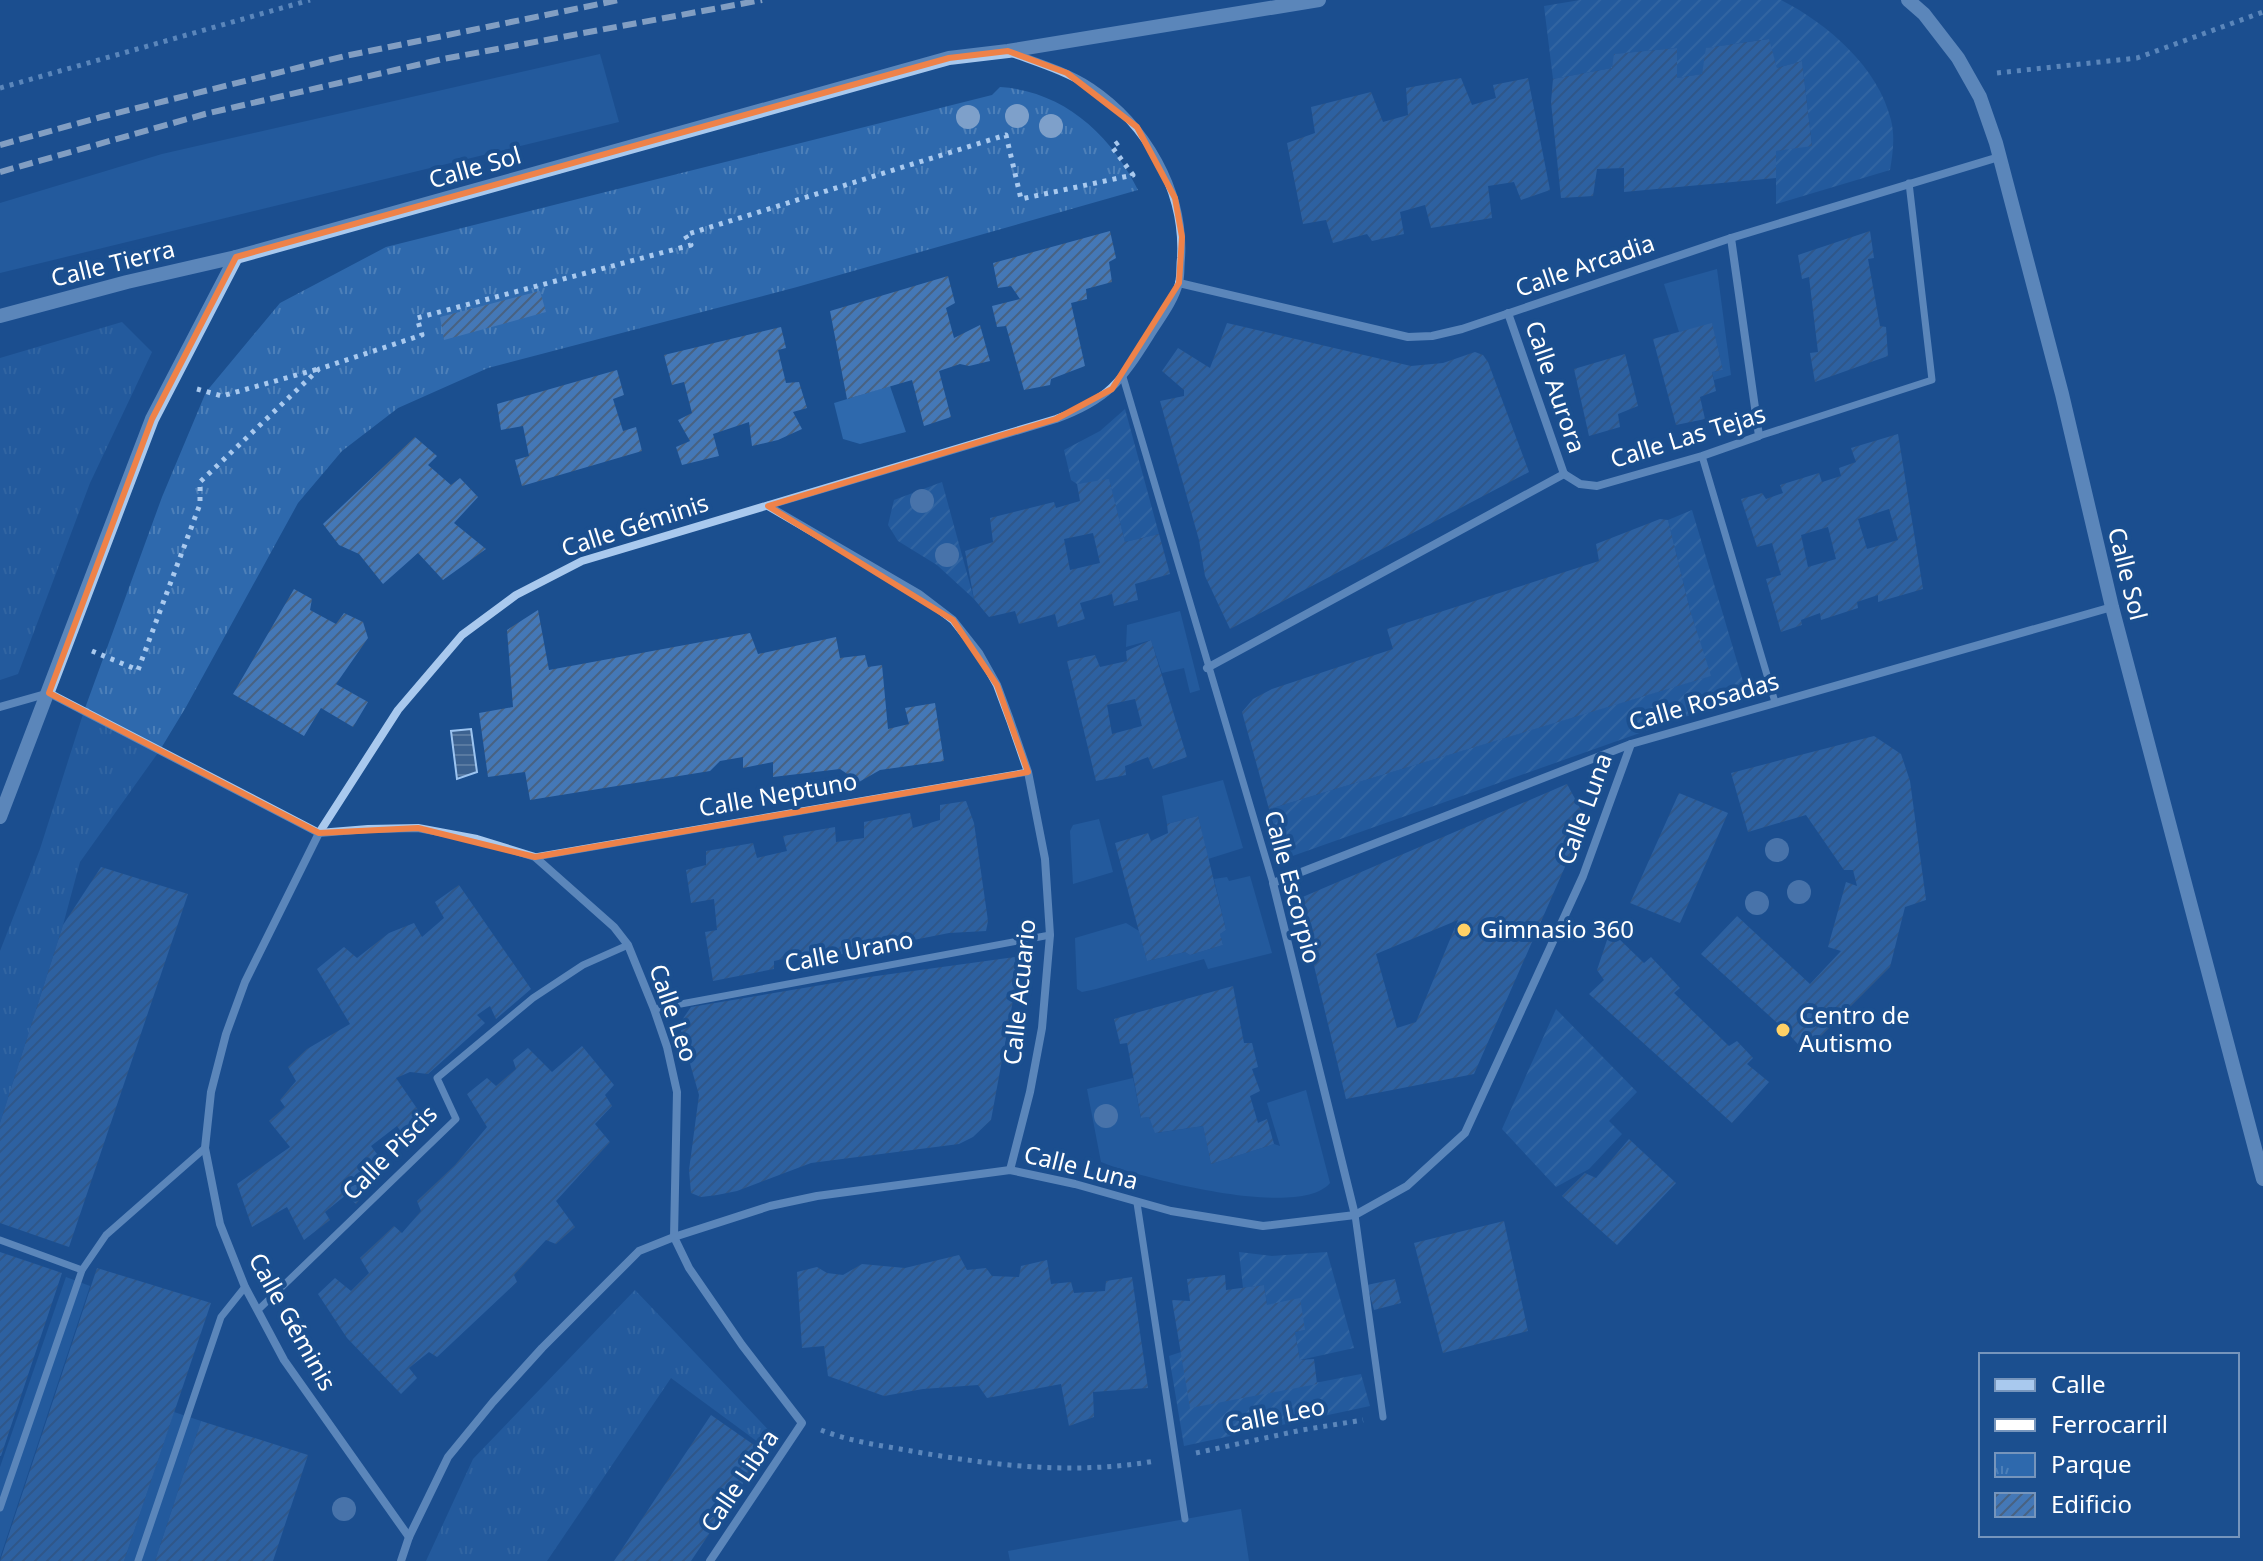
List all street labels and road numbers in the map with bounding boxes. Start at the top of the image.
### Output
street label: Calle Sol [425,138,525,195]
street label: Calle Arcadia [1511,225,1658,304]
street label: Calle Tierra [47,231,178,294]
street label: Calle Aurora [1518,316,1594,457]
street label: Calle Las Tejas [1606,396,1769,475]
street label: Calle Géminis [557,485,712,564]
street label: Calle Sol [2101,524,2156,624]
street label: Calle Rosadas [1625,663,1783,738]
street label: Calle Luna [1548,748,1619,869]
street label: Calle Neptuno [696,763,859,824]
street label: Calle Escorpio [1257,806,1330,967]
street label: Calle Acuario [994,917,1043,1066]
street label: Calle Urano [781,922,916,979]
street label: Calle Leo [642,959,707,1066]
street label: Calle Piscis [334,1097,444,1207]
street label: Calle Luna [1021,1136,1142,1197]
street label: Calle Géminis [242,1246,345,1396]
street label: Calle Leo [1222,1389,1328,1440]
street label: Calle Libra [692,1422,785,1538]

